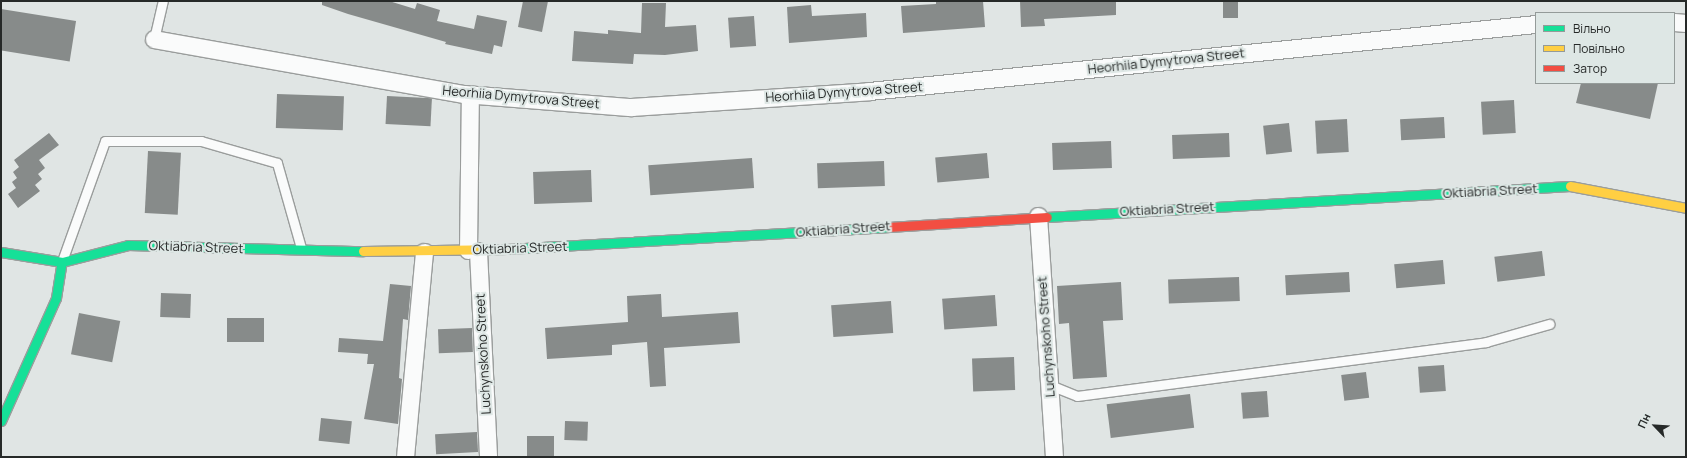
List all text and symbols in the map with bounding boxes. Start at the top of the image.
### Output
legend [1535,12,1675,84]
text: Вільно [1573,20,1611,37]
text: Повільно [1573,40,1625,57]
street label: Heorhiia Dymytrova Street [1087,45,1245,77]
text: Затор [1573,60,1607,77]
street label: Heorhiia Dymytrova Street [765,79,923,105]
street label: Heorhiia Dymytrova Street [442,82,600,112]
street label: Oktiabria Street [1442,181,1538,201]
street label: Oktiabria Street [1119,199,1215,219]
street label: Oktiabria Street [795,218,891,240]
street label: Oktiabria Street [148,238,244,256]
street label: Oktiabria Street [472,239,568,257]
street label: Luchynskoho Street [1034,276,1058,398]
street label: Luchynskoho Street [472,293,494,415]
north arrow [1635,406,1675,446]
text: Пн [1634,411,1654,431]

